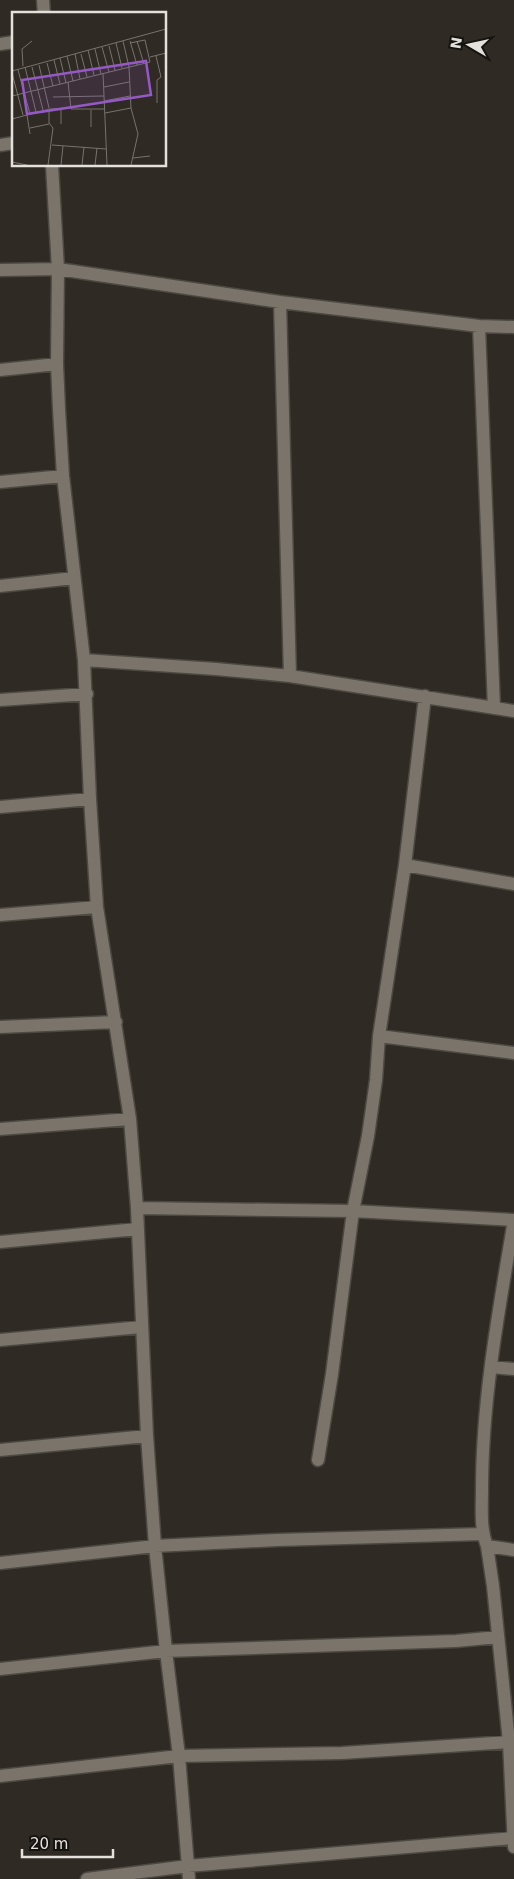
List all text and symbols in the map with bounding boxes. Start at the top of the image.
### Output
inset map [12,12,166,166]
north arrow [444,20,494,70]
text: N [447,36,465,50]
scale bar [22,1826,114,1858]
text: 20 m [30,1835,68,1853]

